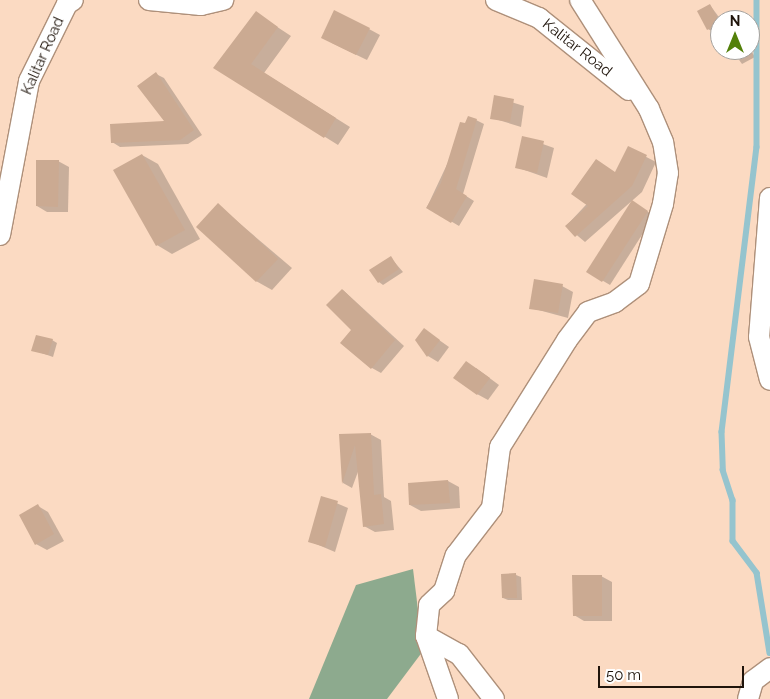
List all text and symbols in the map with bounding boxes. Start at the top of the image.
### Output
north arrow [710,10,760,60]
text: N [730,13,740,29]
street label: Kalitar Road [18,14,68,98]
street label: Kalitar Road [539,15,615,81]
scale bar [600,656,746,688]
text: 50 m [606,666,641,684]

